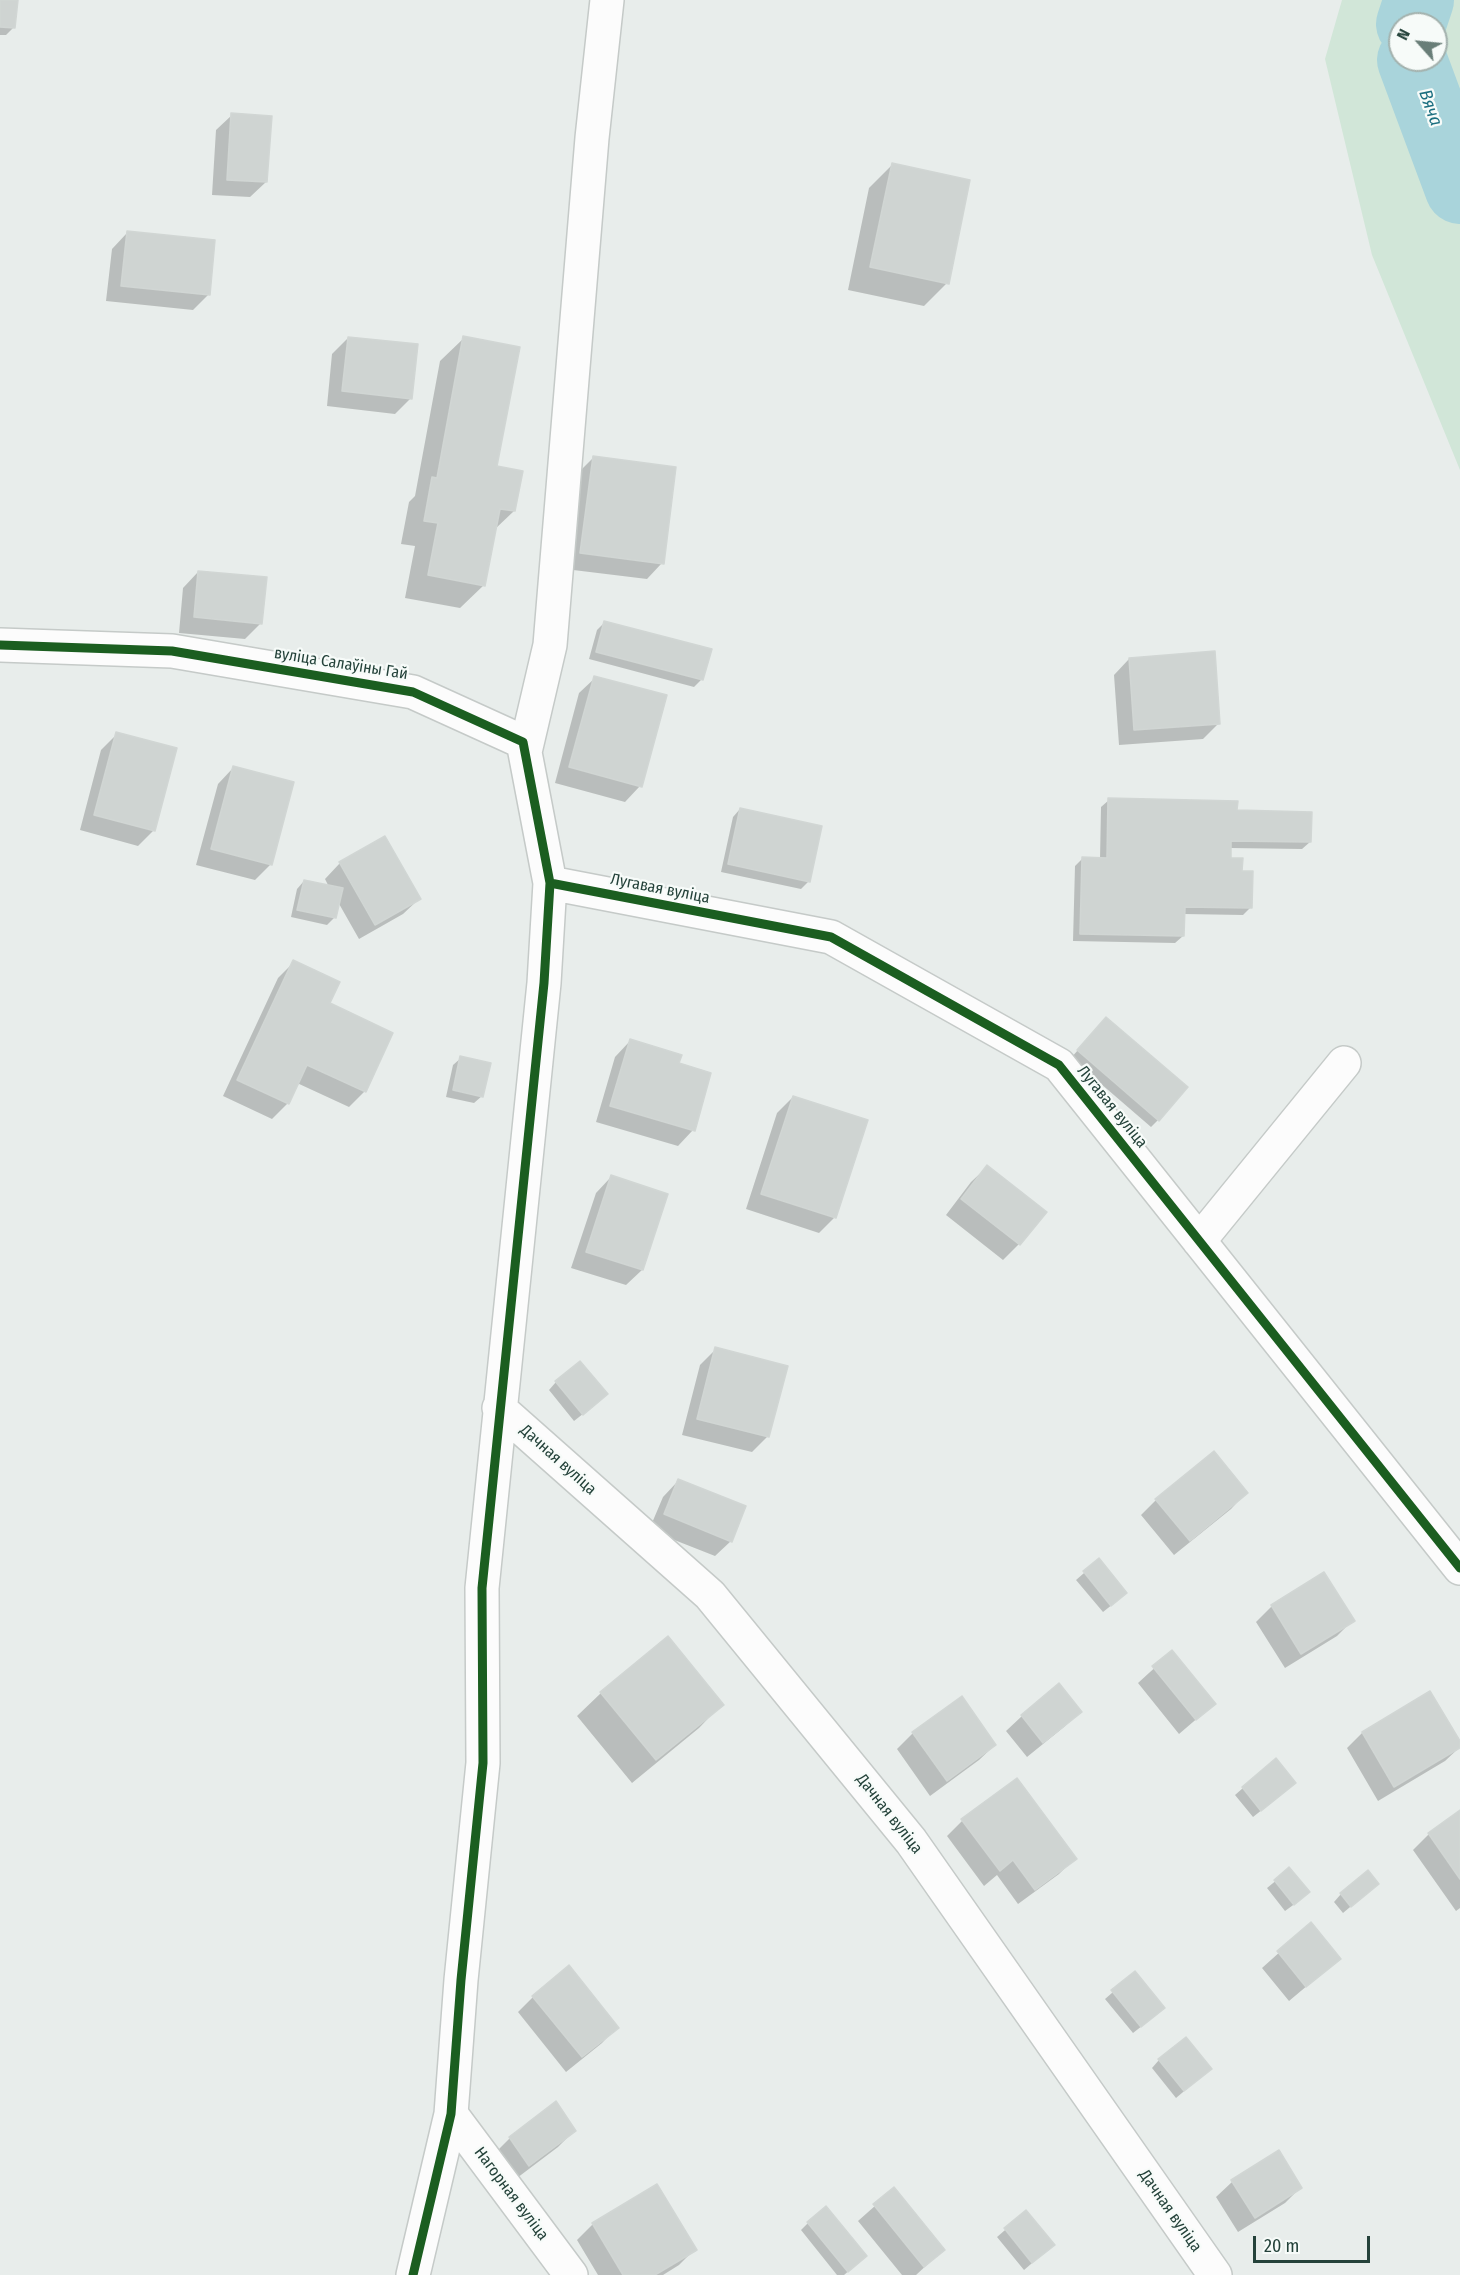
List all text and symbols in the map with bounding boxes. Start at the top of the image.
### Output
north arrow [1388,12,1448,72]
text: N [1393,26,1414,43]
water label: Вяча [1414,87,1446,129]
street label: вуліца Салаўіны Гай [273,644,409,684]
street label: Лугавая вуліца [609,870,711,908]
street label: Лугавая вуліца [1073,1062,1151,1152]
street label: Дачная вуліца [516,1421,600,1499]
street label: Дачная вуліца [852,1770,926,1858]
street label: Нагорная вуліца [470,2144,552,2244]
street label: Дачная вуліца [1135,2166,1205,2256]
scale bar [1256,2224,1373,2262]
text: 20 m [1264,2235,1299,2257]

